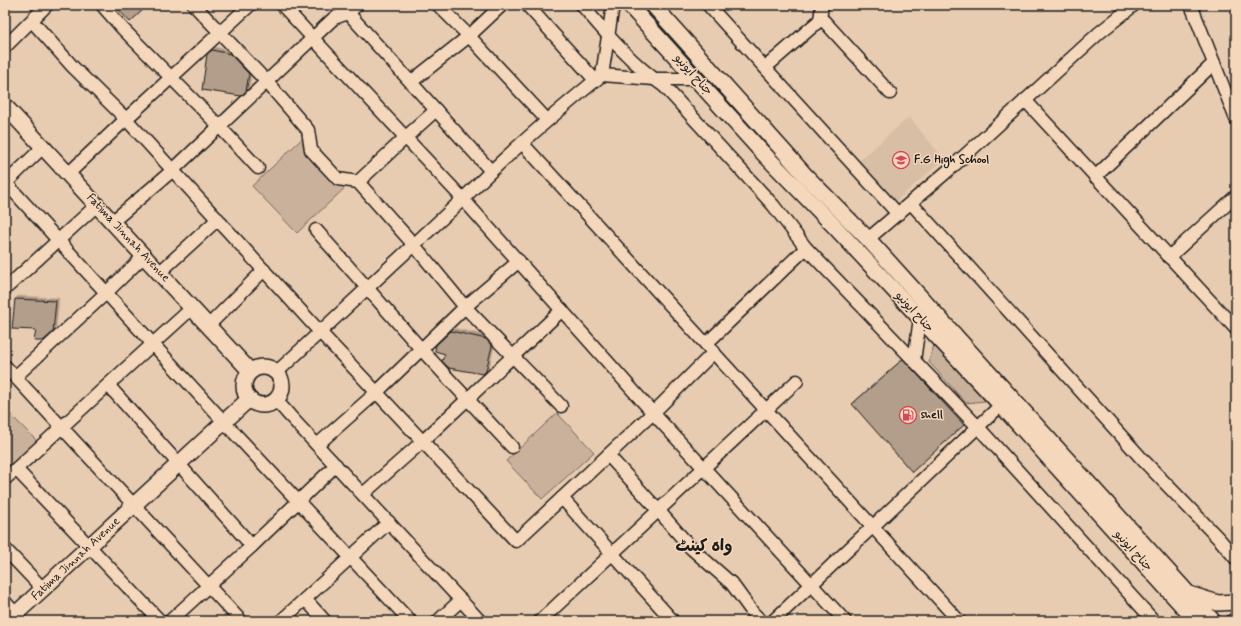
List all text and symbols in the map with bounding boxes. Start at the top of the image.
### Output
street label: جناح ایونیو [670,50,716,99]
school or university icon: F.G High School [891,150,911,170]
place label: F.G High School [914,152,989,169]
street label: Fatima Jinnah Avenue [83,190,173,286]
street label: جناح ایونیو [890,287,937,336]
fuel station icon: shell [898,405,918,425]
place label: shell [920,407,943,423]
street label: Fatima Jinnah Avenue [28,514,124,604]
street label: جناح ایونیو [1110,526,1156,575]
district label: واہ کینٹ [676,536,732,557]

